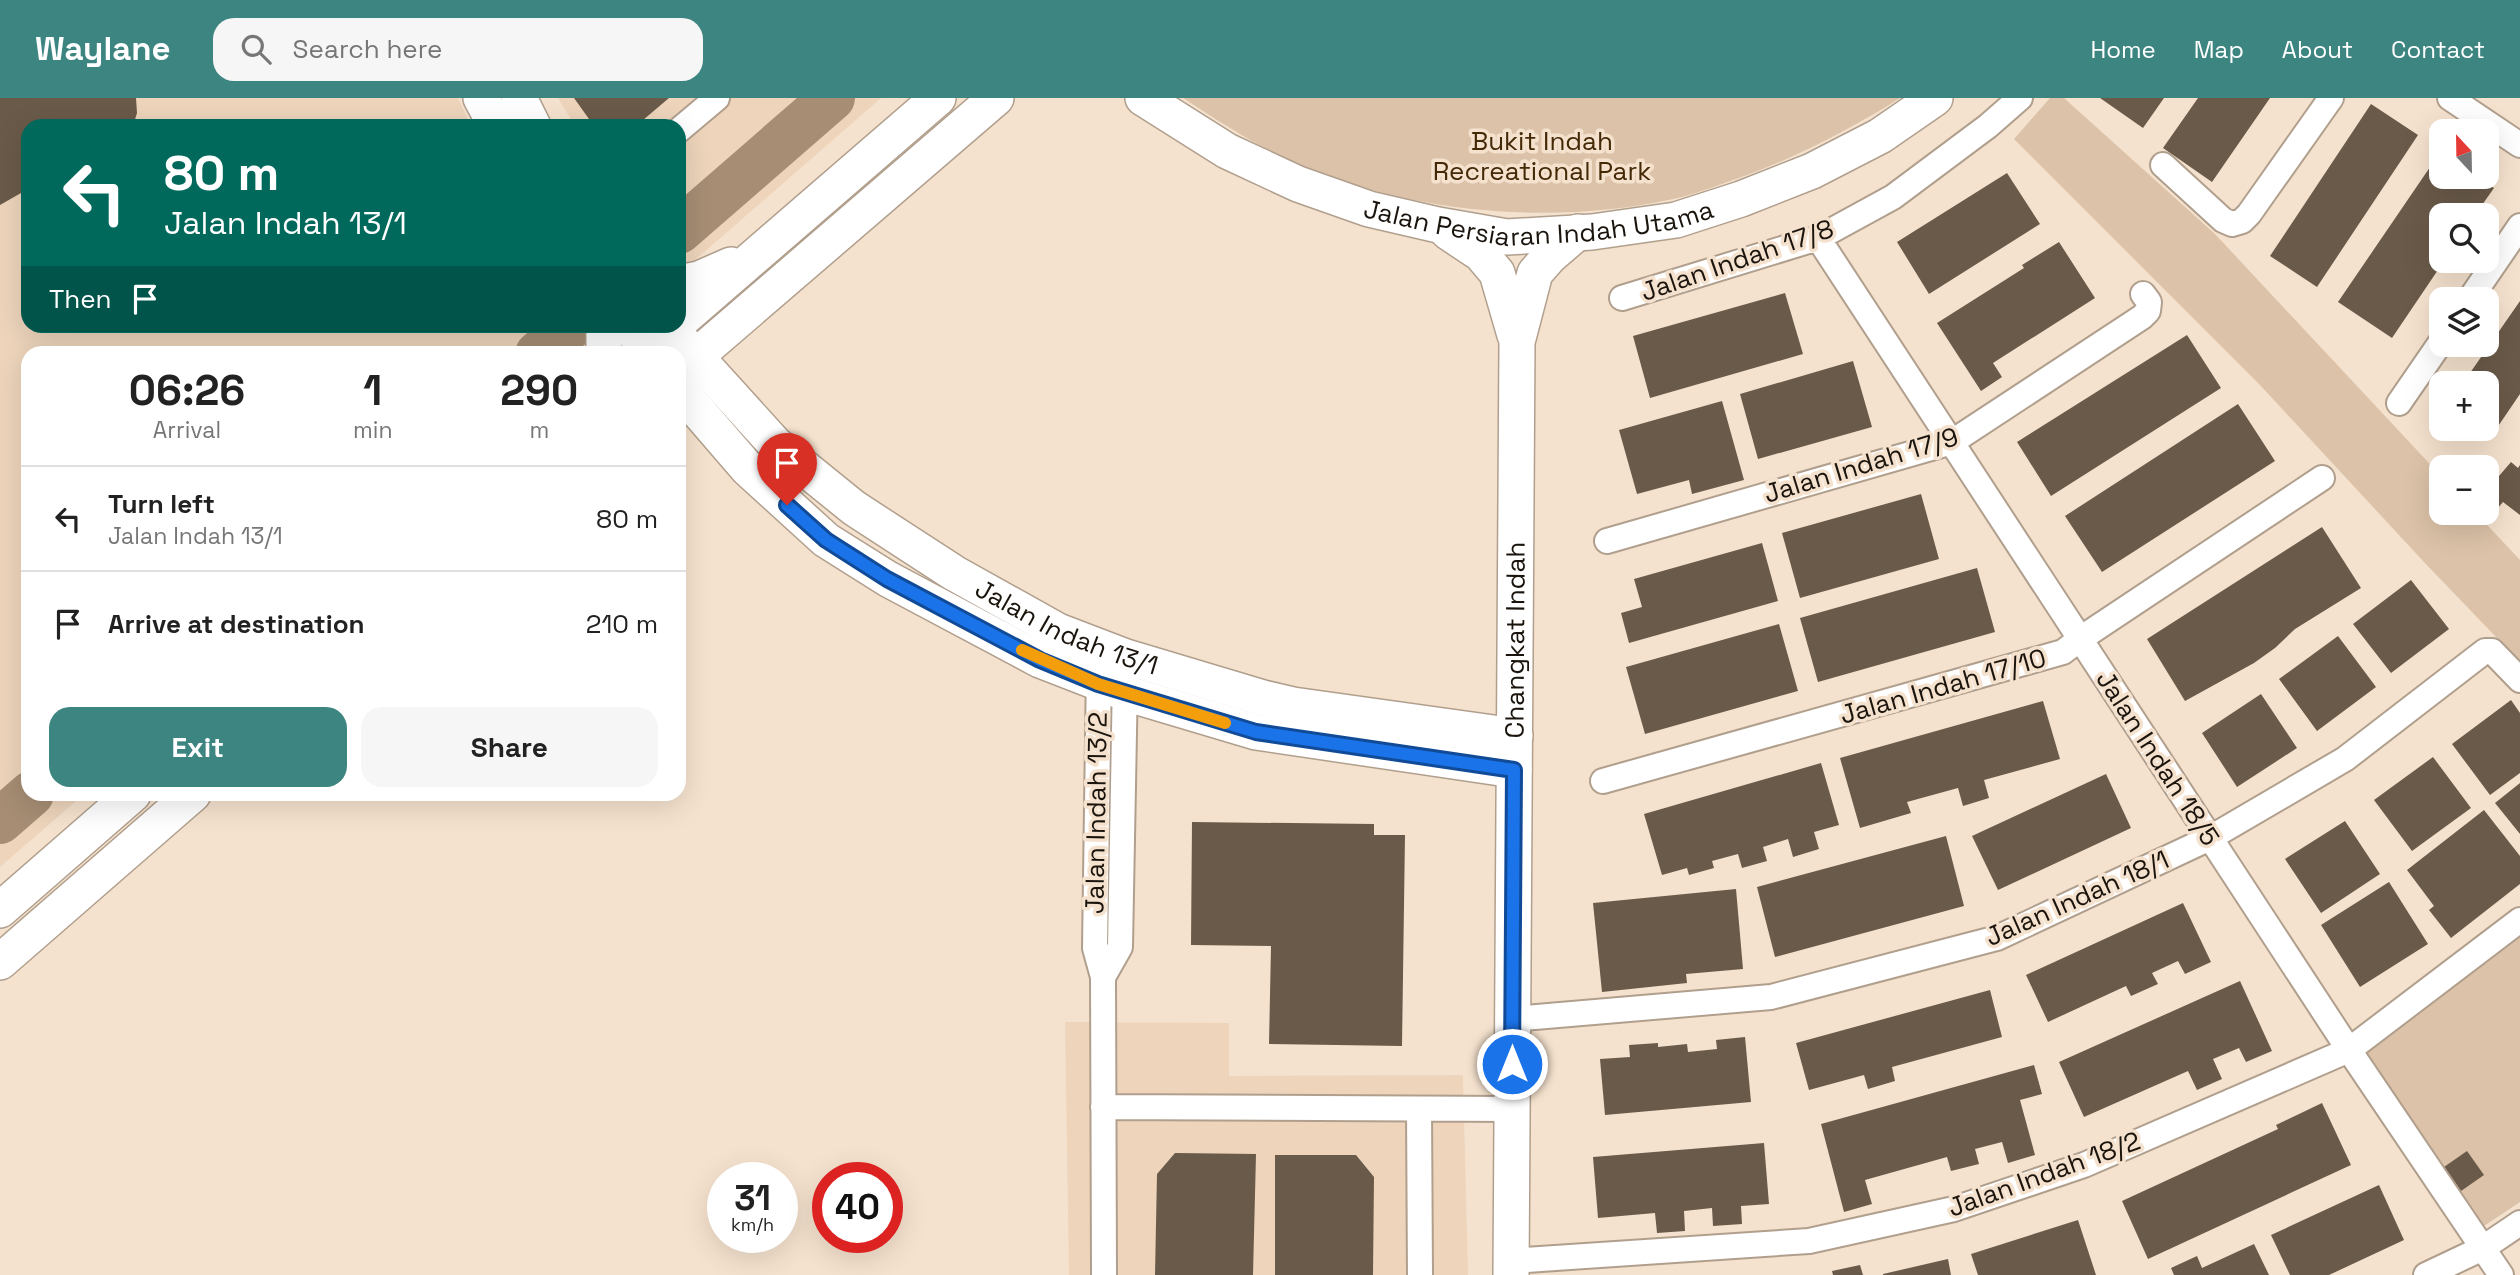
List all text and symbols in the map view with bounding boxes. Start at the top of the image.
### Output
search box [213,18,703,81]
text: Waylane [35,28,171,70]
icon: search [237,30,275,68]
text: Search here [293,32,442,66]
text: Home [2090,34,2156,65]
text: Map [2194,34,2244,65]
text: About [2282,34,2353,65]
text: Contact [2391,34,2485,65]
north arrow [2429,119,2499,189]
map controls [2429,119,2499,525]
park label: Bukit Indah Recreational Park [1433,124,1651,188]
text: 80 m [164,142,279,204]
icon: left [49,147,140,238]
street label: Jalan Persiaran Indah Utama [1362,188,1716,220]
text: Jalan Persiaran Indah Utama [1360,191,1718,254]
text: Jalan Indah 13/1 [164,203,407,243]
button: search [2429,203,2499,273]
street label: Jalan Indah 17/8 [1636,211,1838,309]
icon: arrive [126,280,164,318]
text: Then [49,282,112,316]
button: layers [2429,287,2499,357]
text: 06:26 [129,364,245,417]
text: 1 [363,364,382,417]
text: 290 [500,364,578,417]
button: + [2429,371,2499,441]
text: Arrival [153,415,221,445]
text: min [353,415,393,445]
text: m [529,415,549,445]
street label: Jalan Indah 17/9 [1760,419,1962,511]
pin [757,433,817,505]
icon: arrive [768,444,806,482]
button: − [2429,455,2499,525]
text: Turn left [108,487,215,521]
icon: left [49,500,87,538]
text: 80 m [596,502,658,536]
text: Jalan Indah 13/1 [108,521,283,551]
street label: Changkat Indah [1497,542,1533,738]
street label: Jalan Indah 13/1 [969,571,1162,683]
icon: arrive [49,605,87,643]
text: Arrive at destination [108,607,365,641]
text: 210 m [586,607,658,641]
street label: Jalan Indah 17/10 [1836,640,2050,732]
street label: Jalan Indah 18/5 [2089,664,2227,852]
button: Exit [49,707,347,787]
button: Share [361,707,658,787]
street label: Jalan Indah 13/2 [1077,712,1115,914]
street label: Jalan Indah 18/1 [1980,842,2174,954]
position arrow [1475,1027,1549,1101]
street label: Jalan Indah 18/2 [1943,1123,2145,1225]
speed limit sign: 40 [812,1162,903,1253]
text: 31 [734,1176,771,1220]
text: km/h [731,1213,774,1236]

